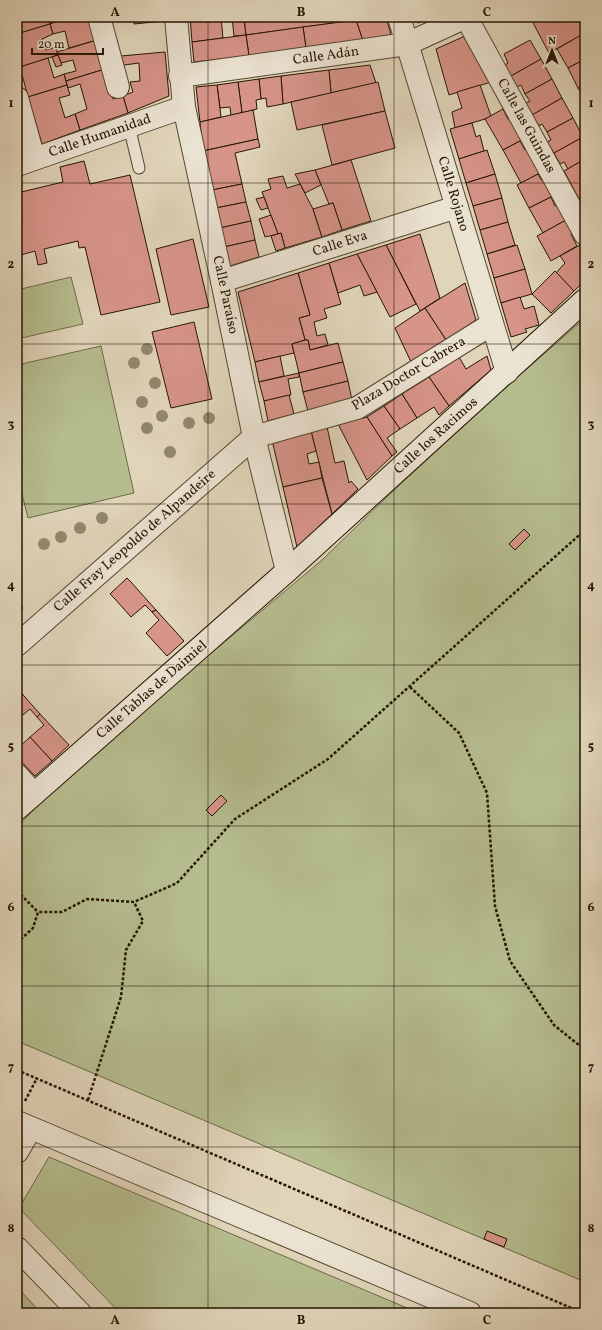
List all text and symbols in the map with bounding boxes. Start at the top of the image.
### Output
text: A [110,4,120,22]
text: B [297,4,306,22]
text: C [483,4,491,22]
scale bar [32,30,103,56]
north arrow [532,30,572,70]
text: N [548,34,556,49]
text: 20 m [38,37,65,53]
street label: Calle Adán [292,42,360,70]
street label: Calle las Guindas [492,75,560,177]
text: 1 [8,95,14,113]
text: 1 [588,95,594,113]
street label: Calle Humanidad [46,110,154,162]
street label: Calle Rojano [433,154,473,234]
street label: Calle Eva [310,226,370,262]
street label: Calle Paraíso [207,254,243,336]
text: 2 [8,256,15,274]
text: 2 [588,256,595,274]
street label: Plaza Doctor Cabrera [348,332,470,416]
street label: Calle los Racimos [390,393,482,479]
text: 3 [8,416,15,434]
text: 3 [588,416,595,434]
street label: Calle Fray Leopoldo de Alpandeire [50,465,220,617]
text: 4 [7,577,15,595]
text: 4 [587,577,595,595]
street label: Calle Tablas de Daimiel [92,636,212,744]
text: 5 [8,738,14,756]
text: 5 [588,738,594,756]
text: 6 [7,899,15,917]
text: 6 [587,899,595,917]
text: 7 [8,1059,14,1077]
text: 7 [588,1059,594,1077]
text: 8 [7,1220,15,1238]
text: 8 [587,1220,595,1238]
text: A [110,1312,120,1330]
text: B [297,1312,306,1330]
text: C [483,1312,491,1330]

